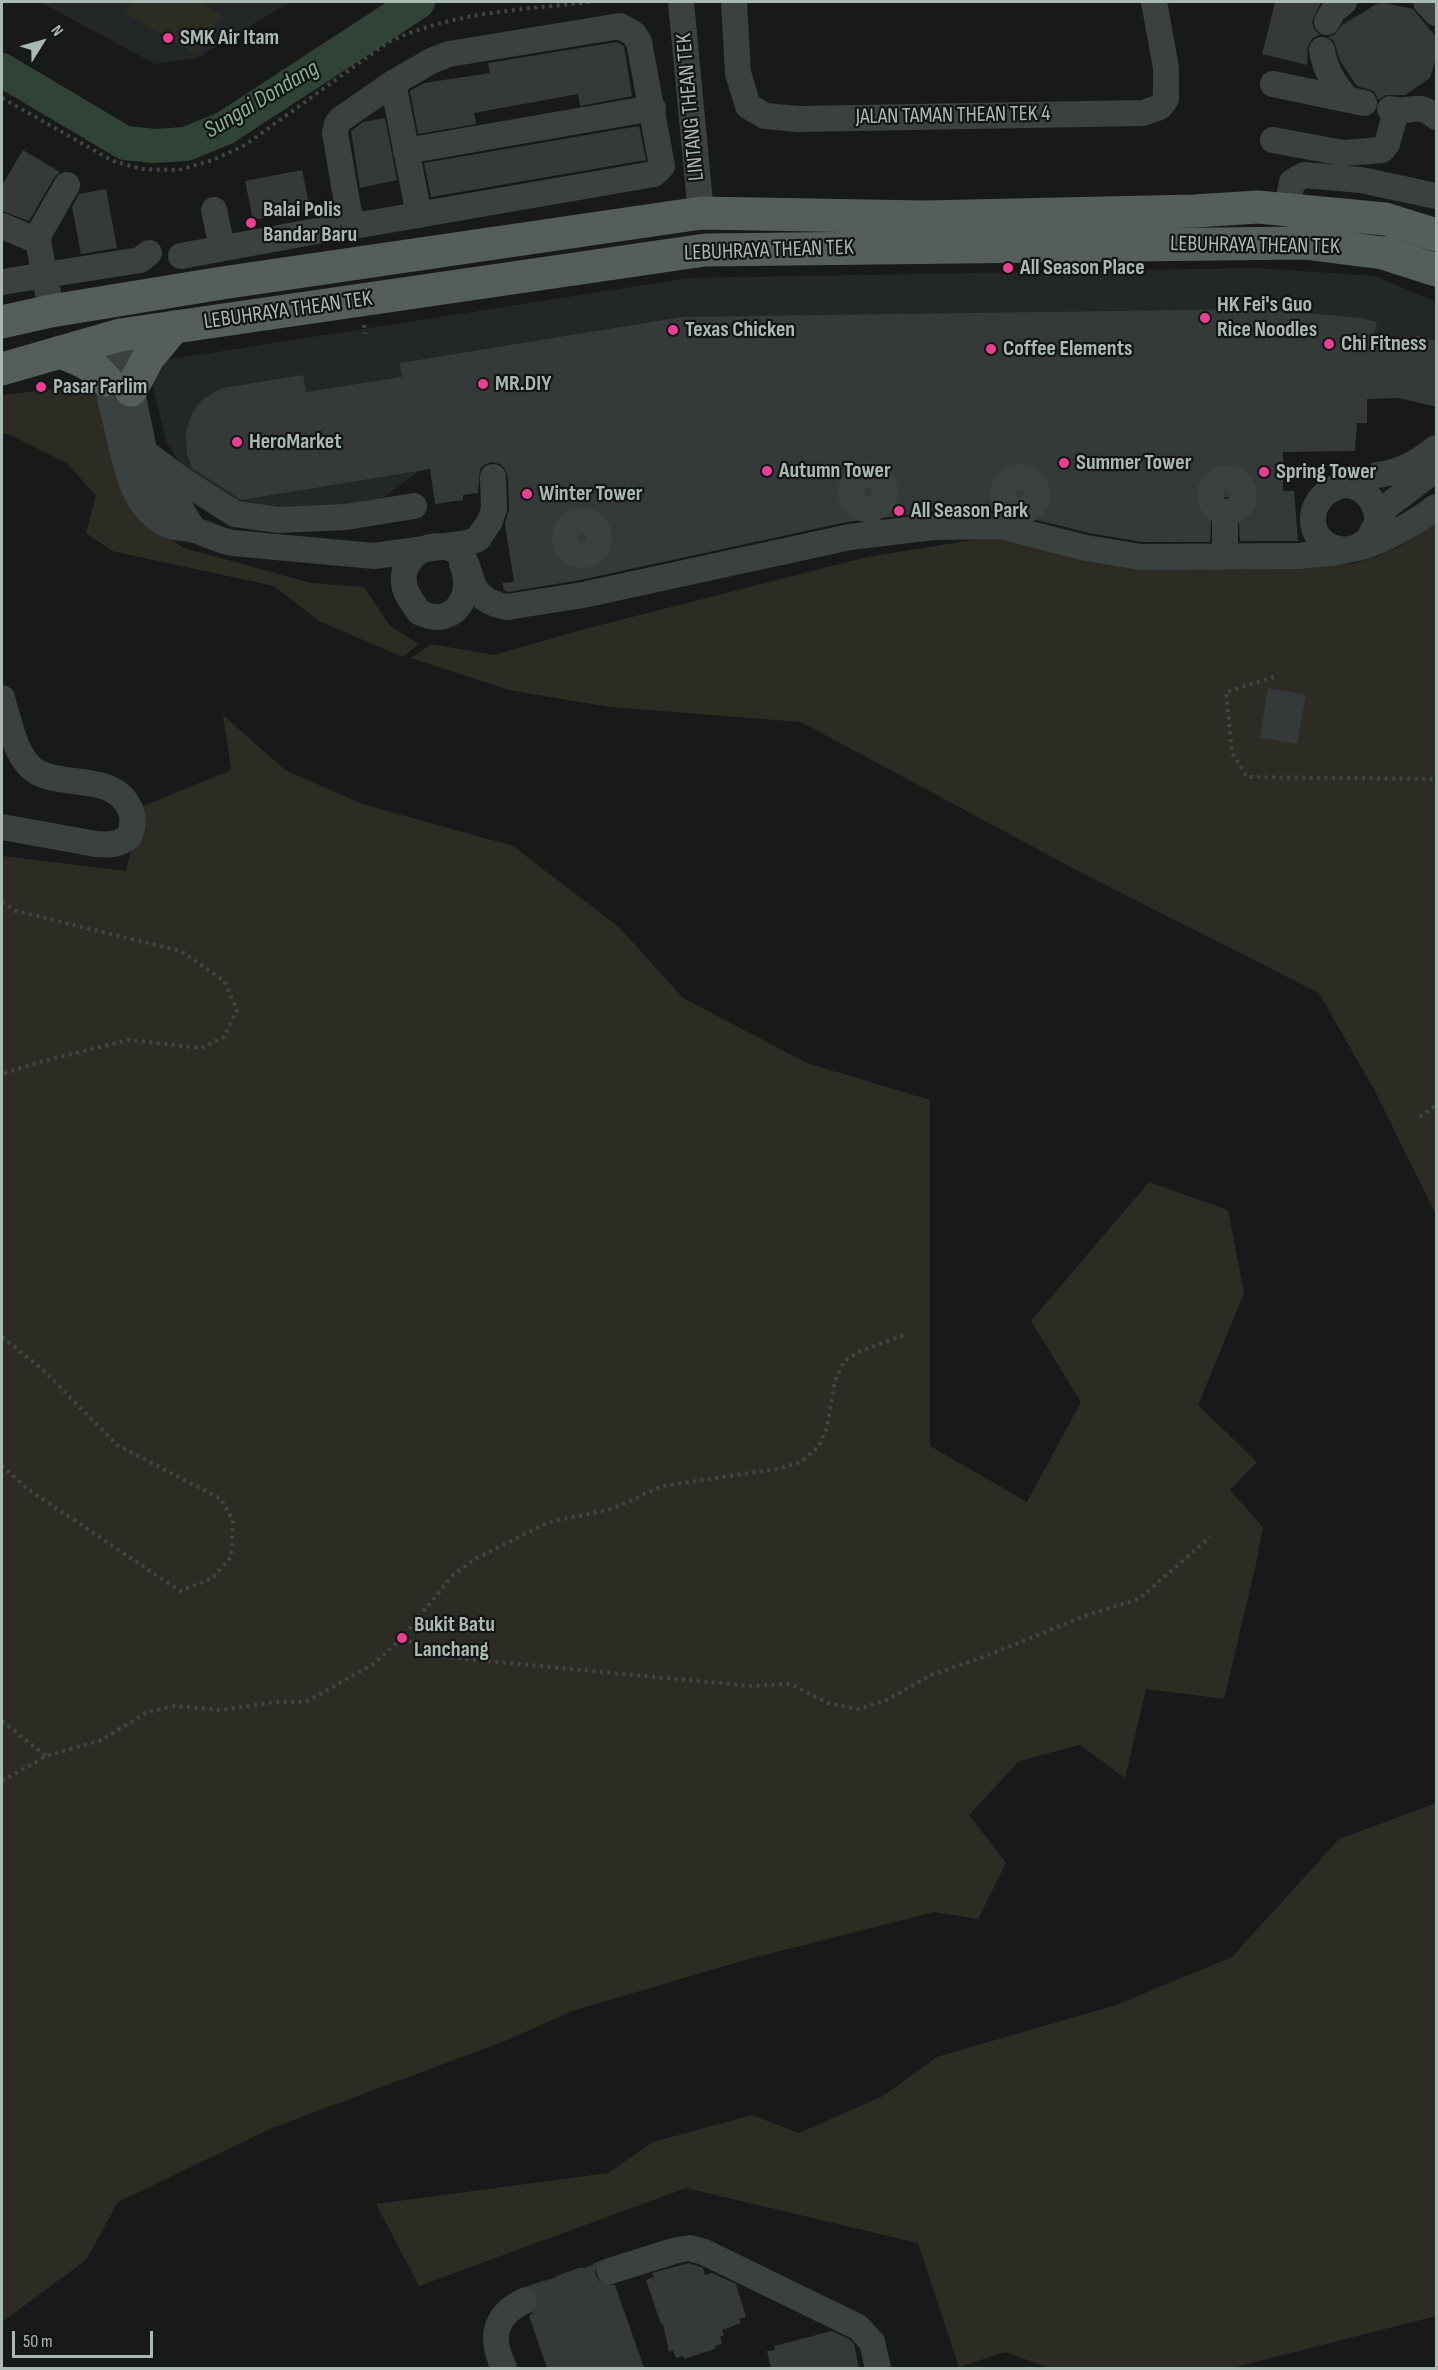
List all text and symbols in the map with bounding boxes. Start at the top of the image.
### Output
north arrow [12,12,72,72]
text: N [47,22,67,40]
place label: SMK Air Itam [180,25,279,51]
marker: SMK Air Itam [161,31,175,45]
street label: LINTANG THEAN TEK [671,32,711,182]
water label: Sungai Dondang [200,55,324,145]
street label: JALAN TAMAN THEAN TEK 4 [855,101,1051,131]
place label: Balai Polis Bandar Baru [263,197,357,248]
marker: Balai Polis Bandar Baru [244,216,258,230]
street label: LEBUHRAYA THEAN TEK [1170,231,1340,261]
street label: LEBUHRAYA THEAN TEK [684,235,854,267]
place label: All Season Place [1020,255,1145,281]
marker: All Season Place [1001,261,1015,275]
street label: LEBUHRAYA THEAN TEK [202,286,374,336]
place label: HK Fei's Guo Rice Noodles [1217,292,1317,344]
marker: HK Fei's Guo Rice Noodles [1198,311,1212,325]
place label: Texas Chicken [685,317,795,343]
marker: Texas Chicken [666,323,680,337]
place label: Chi Fitness [1341,331,1427,357]
place label: Coffee Elements [1003,336,1132,362]
marker: Chi Fitness [1322,337,1336,351]
marker: Coffee Elements [984,342,998,356]
place label: MR.DIY [495,371,551,397]
place label: Pasar Farlim [53,374,147,400]
marker: MR.DIY [476,377,490,391]
marker: Pasar Farlim [34,380,48,394]
place label: HeroMarket [249,429,341,455]
marker: HeroMarket [230,435,244,449]
place label: Summer Tower [1076,450,1191,476]
marker: Summer Tower [1057,456,1071,470]
place label: Autumn Tower [779,458,891,484]
place label: Spring Tower [1276,459,1376,485]
marker: Autumn Tower [760,464,774,478]
marker: Spring Tower [1257,465,1271,479]
place label: Winter Tower [539,481,643,507]
marker: Winter Tower [520,487,534,501]
place label: All Season Park [911,498,1028,524]
marker: All Season Park [892,504,906,518]
place label: Bukit Batu Lanchang [414,1612,495,1664]
marker: Bukit Batu Lanchang [395,1631,409,1645]
scale bar [15,2319,156,2357]
text: 50 m [23,2331,53,2352]

